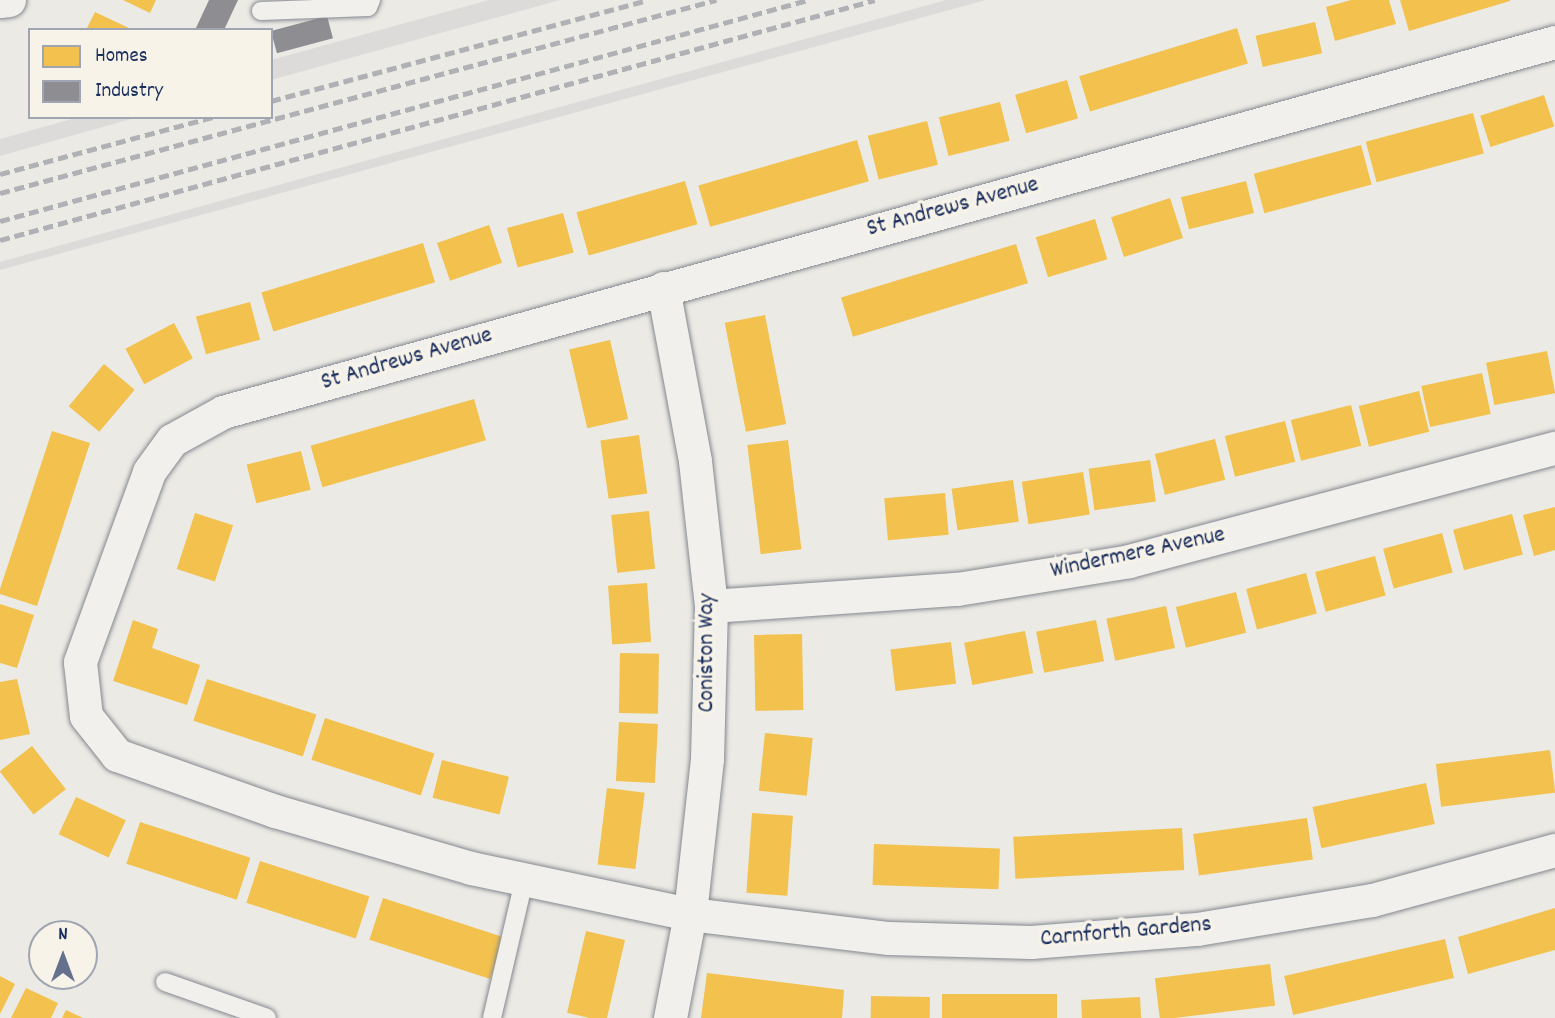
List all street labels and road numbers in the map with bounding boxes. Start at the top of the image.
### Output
street label: St Andrews Avenue [864,171,1042,245]
street label: St Andrews Avenue [318,322,496,398]
street label: Windermere Avenue [1048,521,1228,587]
street label: Coniston Way [694,594,722,712]
street label: Carnforth Gardens [1039,911,1213,955]

